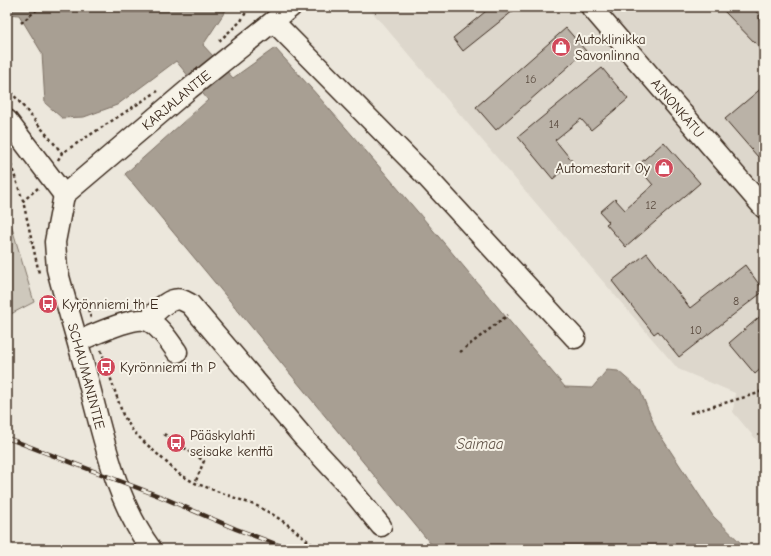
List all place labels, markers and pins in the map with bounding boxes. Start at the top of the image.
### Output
place label: Autoklinikka Savonlinna [575,31,646,64]
shop icon: Autoklinikka Savonlinna [550,36,572,58]
shop icon: Automestarit Oy [653,157,675,179]
place label: Automestarit Oy [556,160,651,177]
bus stop icon: Kyrönniemi th E [37,293,59,315]
place label: Kyrönniemi th E [62,296,158,313]
bus stop icon: Kyrönniemi th P [95,356,117,378]
place label: Kyrönniemi th P [120,359,216,376]
place label: Pääskylahti seisake kenttä [190,427,273,460]
bus stop icon: Pääskylahti seisake kenttä [165,432,187,454]

